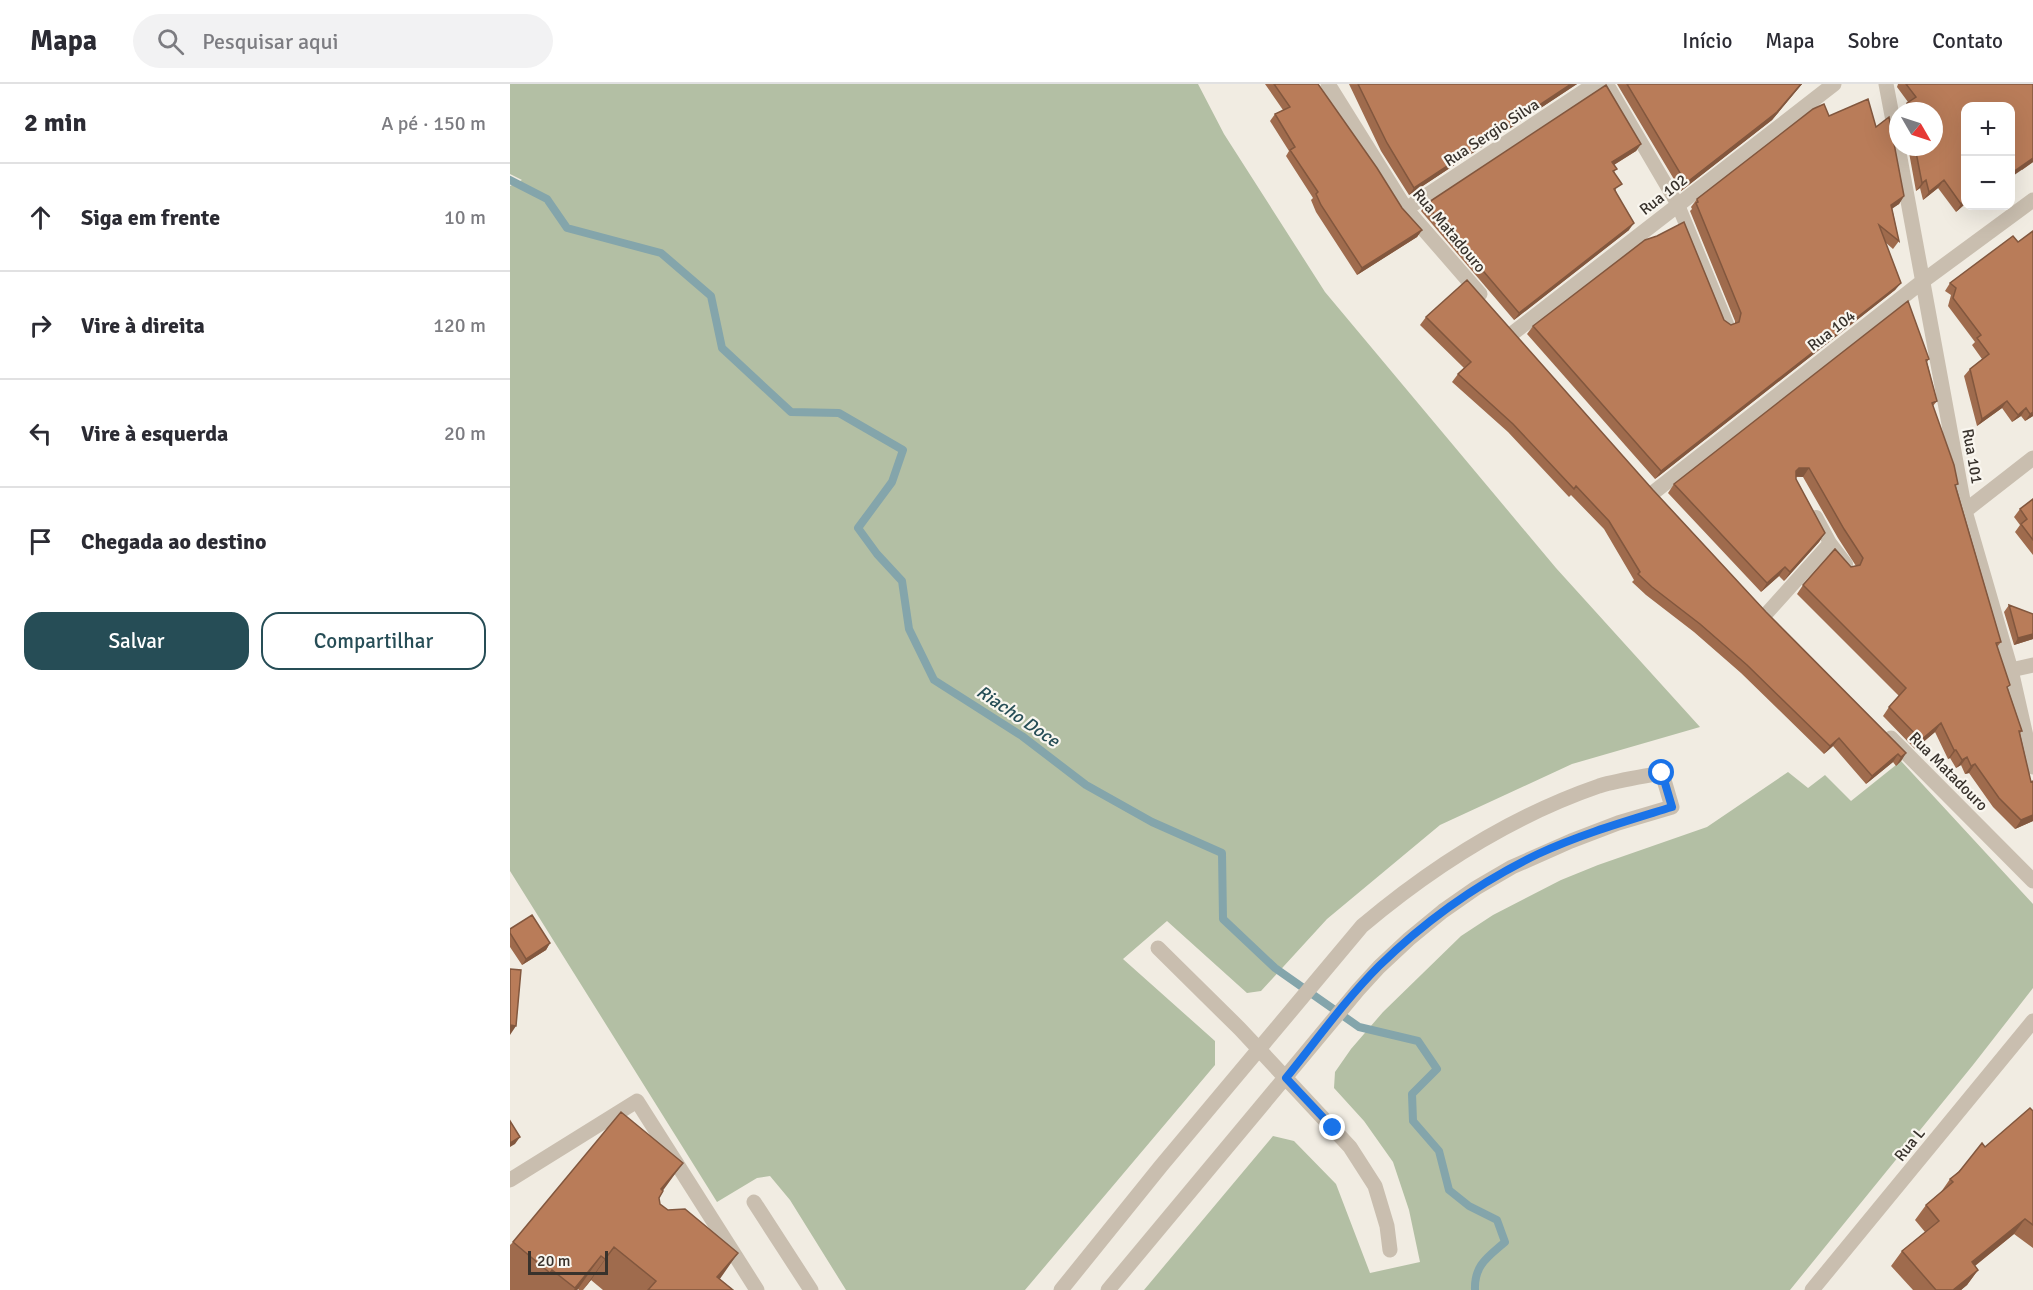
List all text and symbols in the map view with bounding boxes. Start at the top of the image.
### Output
search box [133,14,553,68]
text: Mapa [30,24,97,58]
icon: search [154,25,187,58]
text: Pesquisar aqui [202,28,339,55]
text: Início [1682,28,1732,54]
text: Mapa [1765,28,1815,54]
text: Sobre [1848,28,1899,54]
text: Contato [1932,28,2003,54]
street label: Rua Sergio Silva [1440,95,1543,171]
north arrow [1889,102,1943,156]
map controls [1961,102,2015,210]
button: + [1961,102,2015,156]
text: 2 min [24,107,87,139]
text: A pé · 150 m [381,111,486,136]
button: − [1961,156,2015,210]
street label: Rua 102 [1636,170,1692,220]
street label: Rua Matadouro [1408,185,1490,277]
icon: ahead [24,201,57,234]
text: Siga em frente [81,204,220,231]
text: 10 m [444,205,486,230]
street label: Rua 104 [1804,306,1860,356]
icon: right [24,309,57,342]
text: Vire à direita [81,312,205,339]
text: 120 m [433,313,486,338]
icon: left [24,417,57,450]
text: Vire à esquerda [81,420,228,447]
text: 20 m [444,421,486,446]
street label: Rua 101 [1957,427,1987,485]
icon: arrive [24,525,57,558]
text: Chegada ao destino [81,528,267,555]
button: Salvar [24,612,249,670]
button: Compartilhar [261,612,486,670]
water label: Riacho Doce [973,680,1064,752]
street label: Rua Matadouro [1905,728,1992,815]
route start [1648,759,1674,785]
route end [1319,1114,1345,1140]
street label: Rua L [1890,1124,1929,1166]
scale bar [528,1248,608,1276]
text: 20 m [537,1251,571,1271]

